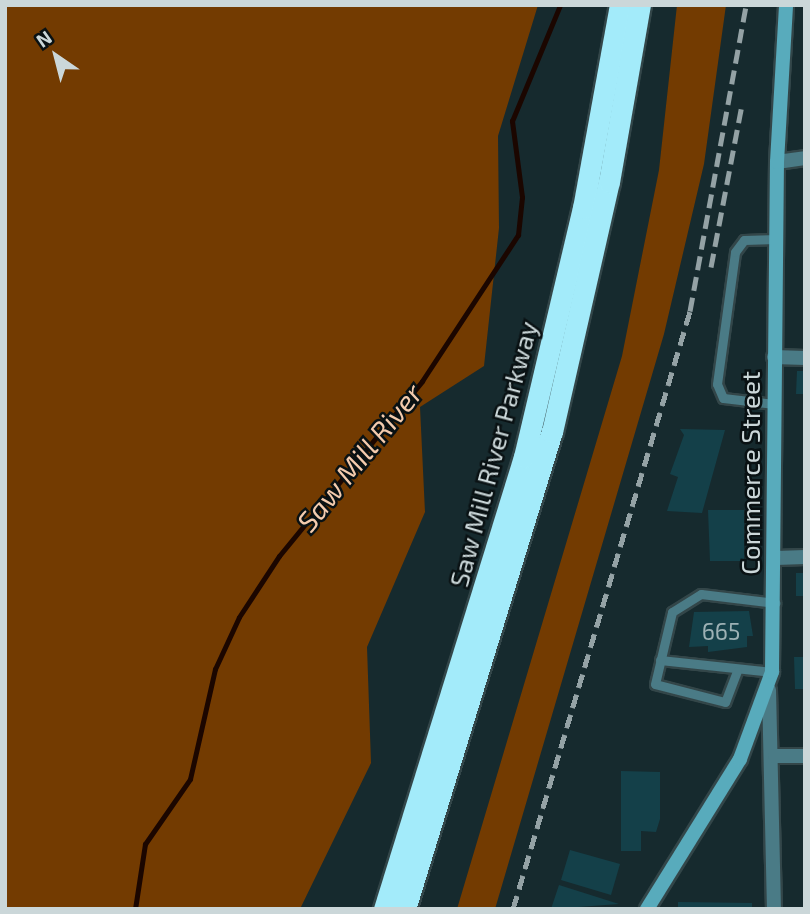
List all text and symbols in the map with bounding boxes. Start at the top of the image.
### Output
north arrow [21,21,91,91]
text: N [31,25,56,52]
street label: Saw Mill River Parkway [442,317,544,591]
street label: Commerce Street [734,371,766,575]
water label: Saw Mill River [289,376,429,538]
house number: 665 [702,617,740,645]

